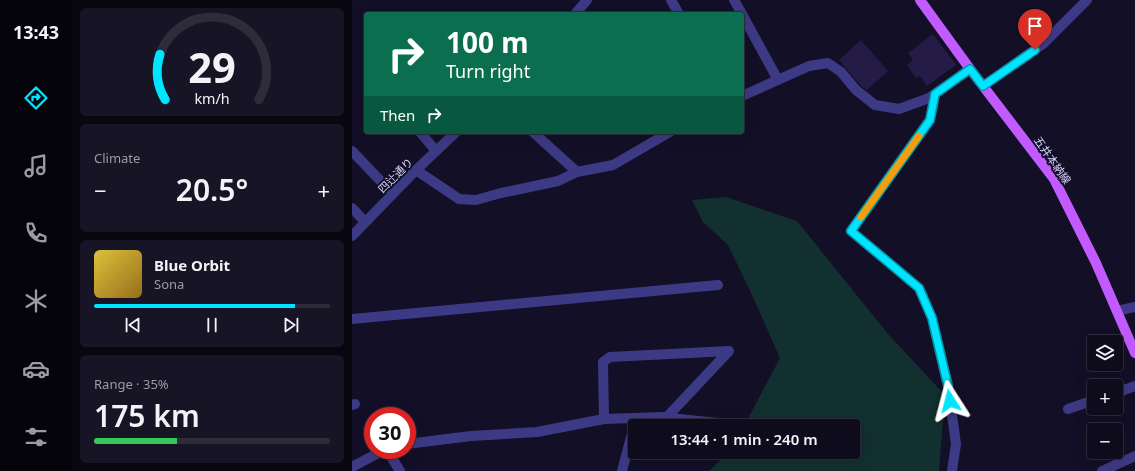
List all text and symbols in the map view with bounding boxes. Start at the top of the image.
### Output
pin [1018,9,1052,50]
icon: arrive [1024,15,1046,37]
text: 13:43 [13,20,59,44]
text: 100 m [446,23,529,61]
icon: right [380,28,432,80]
text: 29 [188,39,236,95]
text: Turn right [446,59,530,83]
icon: directions [22,84,50,112]
text: km/h [194,88,230,107]
icon: right [423,104,445,126]
text: Then [380,105,415,125]
street label: 五井本納線 [1031,133,1075,187]
text: Climate [94,149,140,167]
icon: music [22,152,50,180]
street label: 四辻通り [374,154,416,196]
text: 20.5° [176,169,248,210]
text: − [94,175,107,205]
text: + [317,175,330,205]
icon: phone [22,219,50,247]
text: Blue Orbit [154,255,230,275]
text: Sona [154,275,184,293]
icon: climate [22,287,50,315]
icon: previous [122,314,144,336]
icon: pause [201,314,223,336]
icon: next [280,314,302,336]
map controls [1087,335,1123,459]
button: layers [1087,335,1123,371]
icon: car [22,355,50,383]
text: Range · 35% [94,375,169,393]
button: + [1087,379,1123,415]
position arrow [929,380,971,422]
text: 175 km [94,395,200,436]
speed limit sign: 30 [364,407,416,459]
icon: filters [22,423,50,451]
button: − [1087,423,1123,459]
text: 13:44 · 1 min · 240 m [670,429,818,449]

